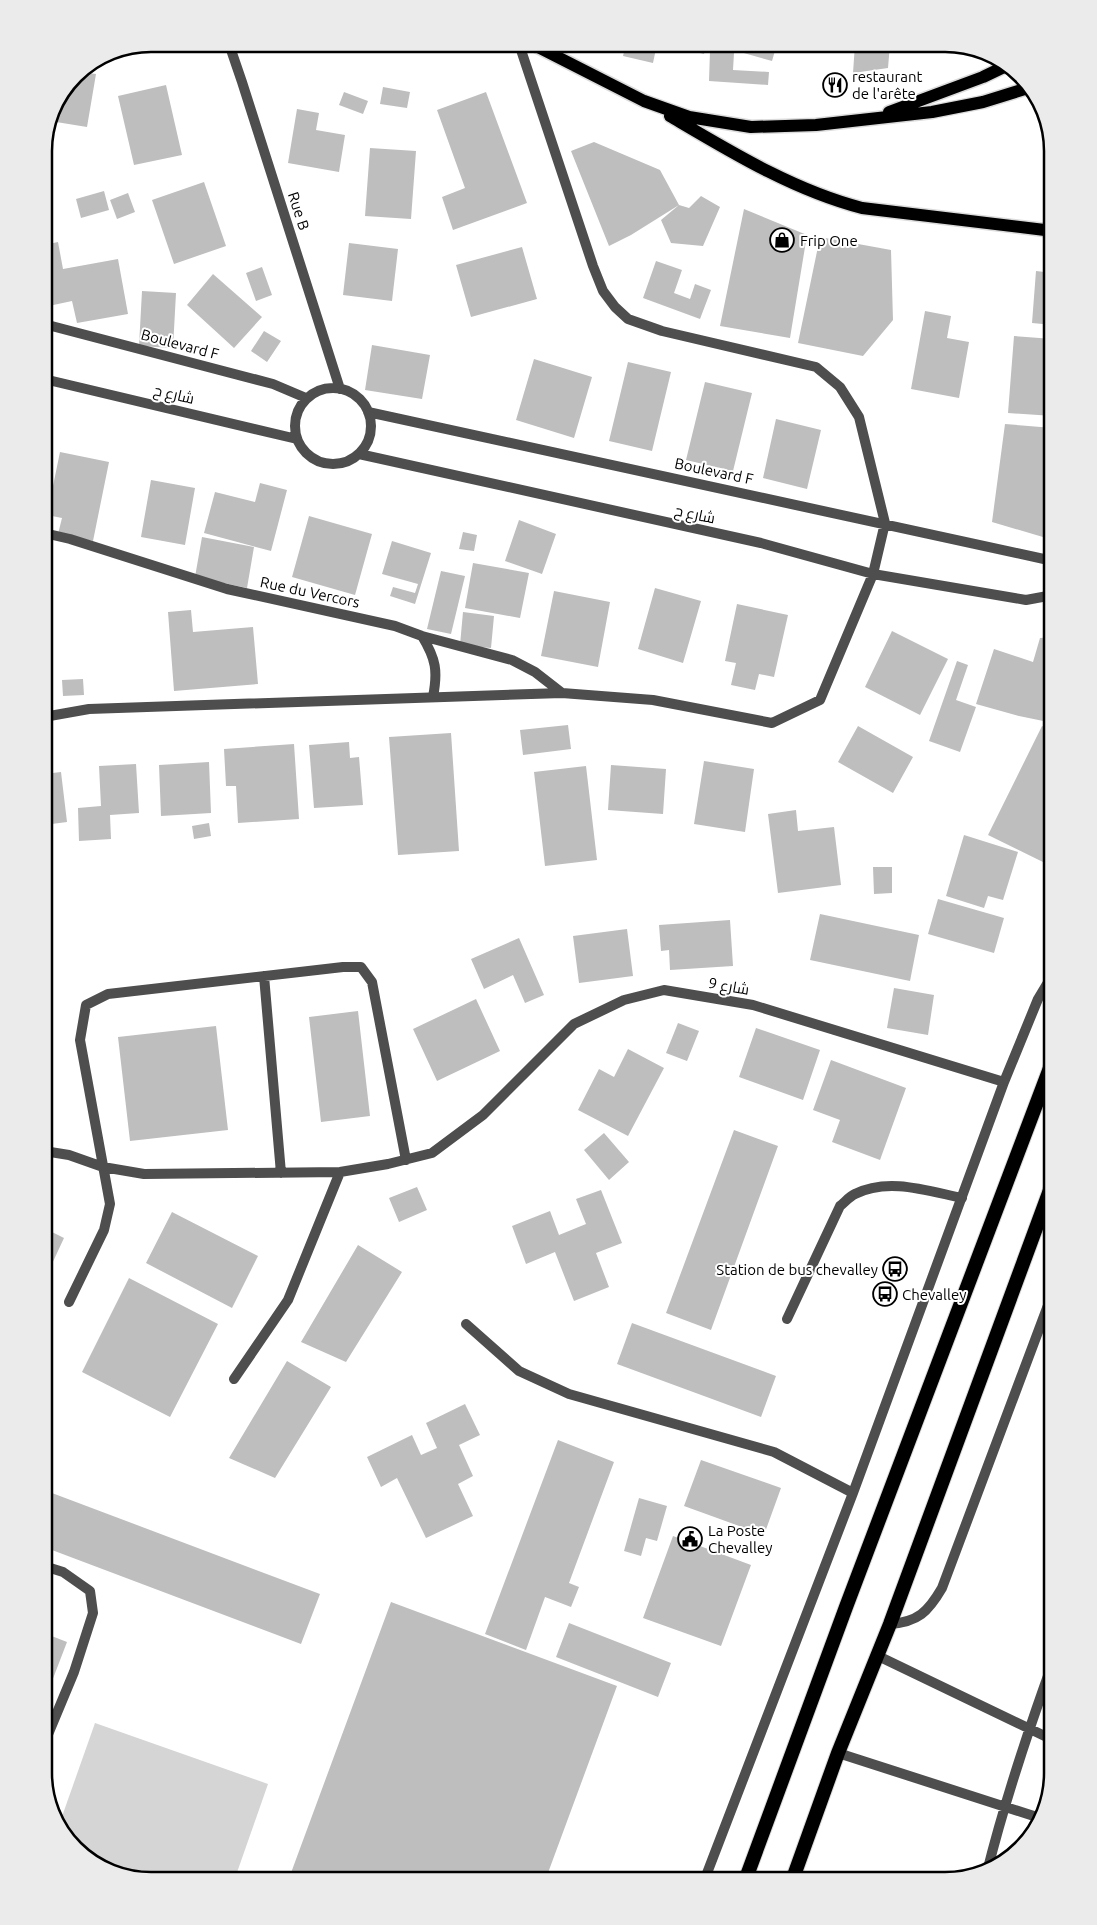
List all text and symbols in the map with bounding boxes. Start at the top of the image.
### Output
place label: restaurant de l'arête [852,68,923,102]
restaurant icon: restaurant de l'arête [822,72,848,98]
street label: Rue B [285,190,313,232]
shop icon: Frip One [769,227,795,253]
place label: Frip One [800,232,858,249]
street label: Boulevard F [139,325,221,363]
street label: شارع ح [151,381,196,410]
street label: Boulevard F [673,454,755,488]
street label: شارع ح [672,501,717,530]
street label: Rue du Vercors [259,573,361,611]
street label: شارع 9 [707,974,751,1001]
bus stop icon: Station de bus chevalley [882,1256,908,1282]
place label: Station de bus chevalley [716,1261,878,1278]
bus stop icon: Chevalley [872,1281,898,1307]
place label: Chevalley [902,1286,966,1303]
place label: La Poste Chevalley [708,1522,772,1556]
public building icon: La Poste Chevalley [677,1526,703,1552]

